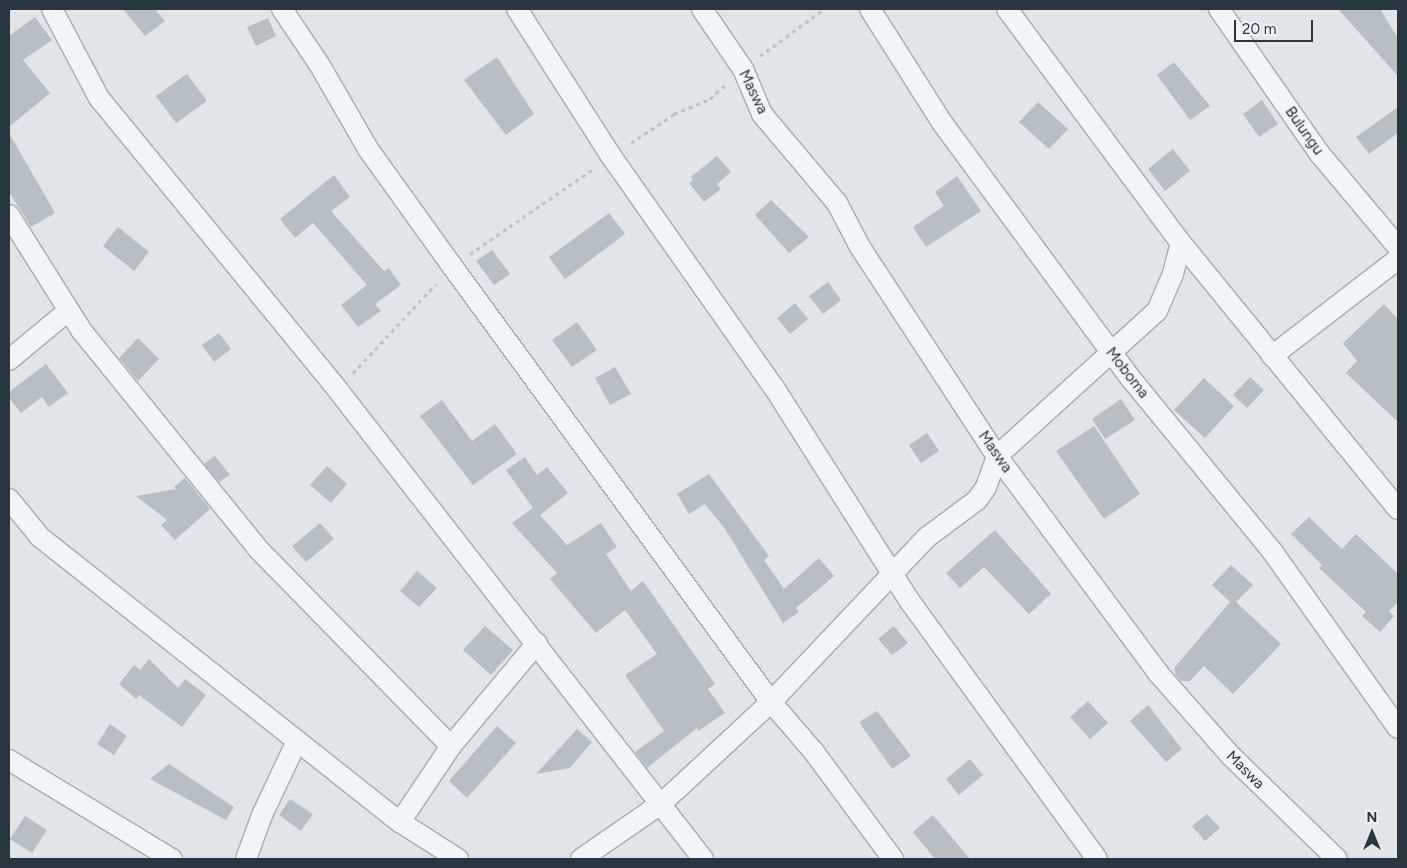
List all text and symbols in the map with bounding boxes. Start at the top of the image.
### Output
scale bar [1237,10,1316,42]
text: 20 m [1242,20,1276,38]
street label: Maswa [735,67,771,117]
street label: Bulungu [1281,103,1327,159]
street label: Moboma [1102,344,1152,402]
street label: Maswa [974,428,1016,476]
street label: Maswa [1222,747,1268,793]
north arrow [1347,808,1397,858]
text: N [1367,809,1377,826]

